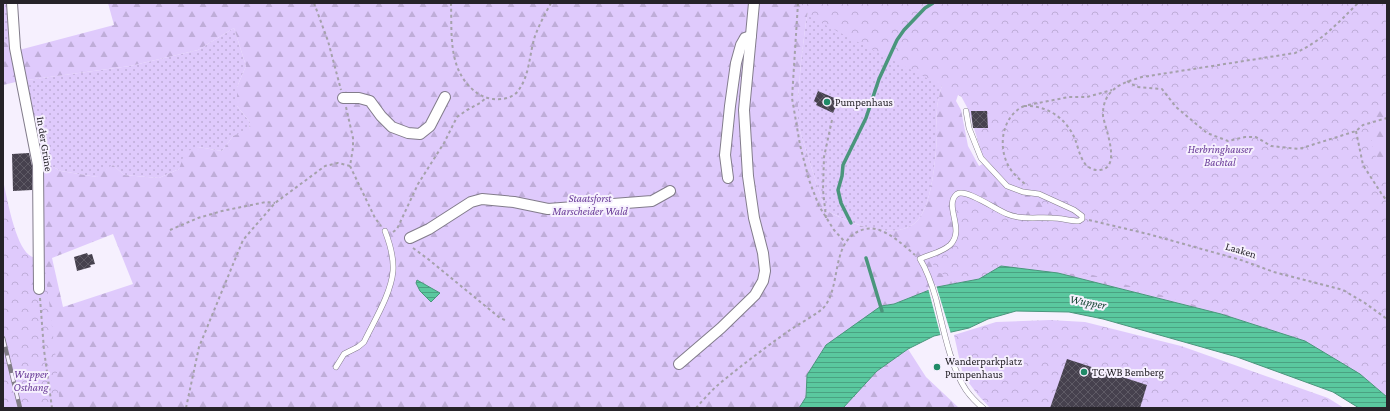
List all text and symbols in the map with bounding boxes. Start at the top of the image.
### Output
place label: Pumpenhaus [835,96,893,109]
marker: Pumpenhaus [822,97,832,107]
street label: In der Grüne [35,116,55,172]
park label: Herbringhauser Bachtal [1188,143,1254,168]
park label: Staatsforst Marscheider Wald [551,192,629,217]
street label: Laaken [1224,240,1258,260]
water label: Wupper [1069,292,1108,312]
place label: Wanderparkplatz Pumpenhaus [945,355,1022,381]
marker: Wanderparkplatz Pumpenhaus [932,362,942,372]
place label: TC WB Bemberg [1092,366,1165,379]
marker: TC WB Bemberg [1079,367,1089,377]
park label: Wupper Osthang [14,368,50,394]

